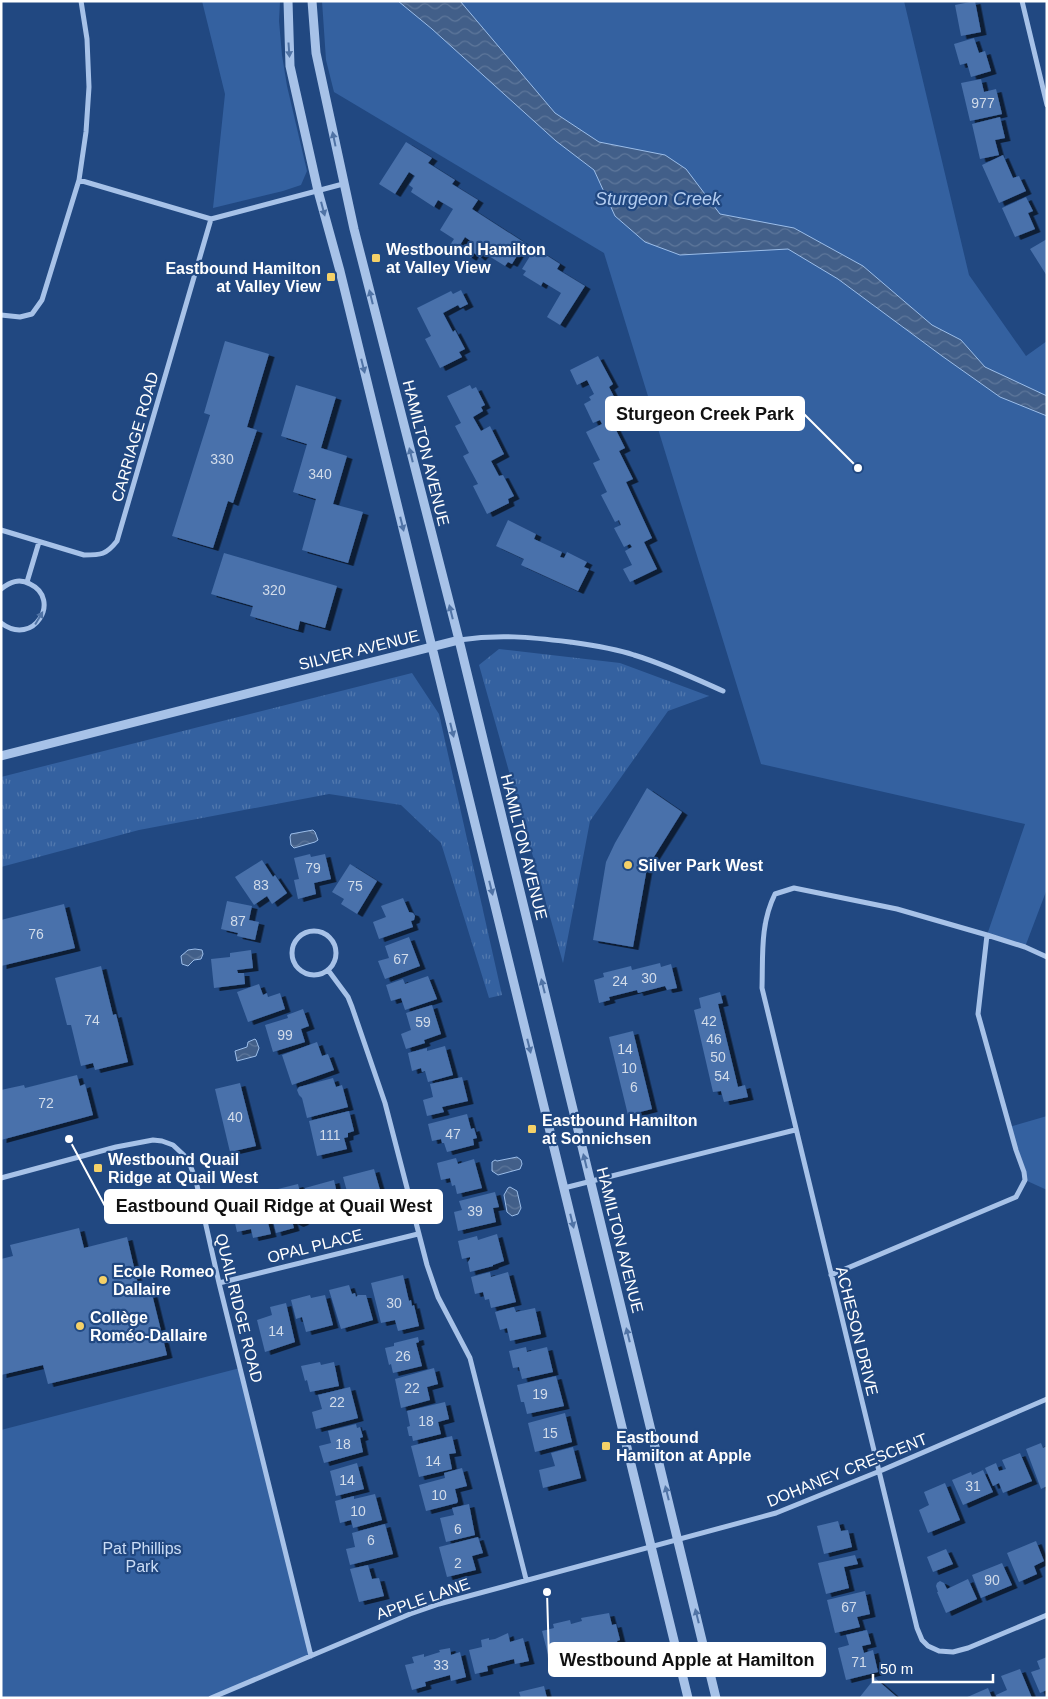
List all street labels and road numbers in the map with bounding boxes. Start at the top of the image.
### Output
street label: CARRIAGE ROAD [108,370,162,504]
street label: HAMILTON AVENUE [400,378,452,528]
street label: SILVER AVENUE [297,627,421,673]
street label: HAMILTON AVENUE [498,772,550,922]
street label: HAMILTON AVENUE [594,1165,646,1315]
street label: OPAL PLACE [265,1226,365,1266]
street label: QUAIL RIDGE ROAD [212,1232,266,1384]
street label: ACHESON DRIVE [833,1265,881,1397]
street label: DOHANEY CRESCENT [764,1430,930,1510]
street label: APPLE LANE [374,1575,472,1623]

